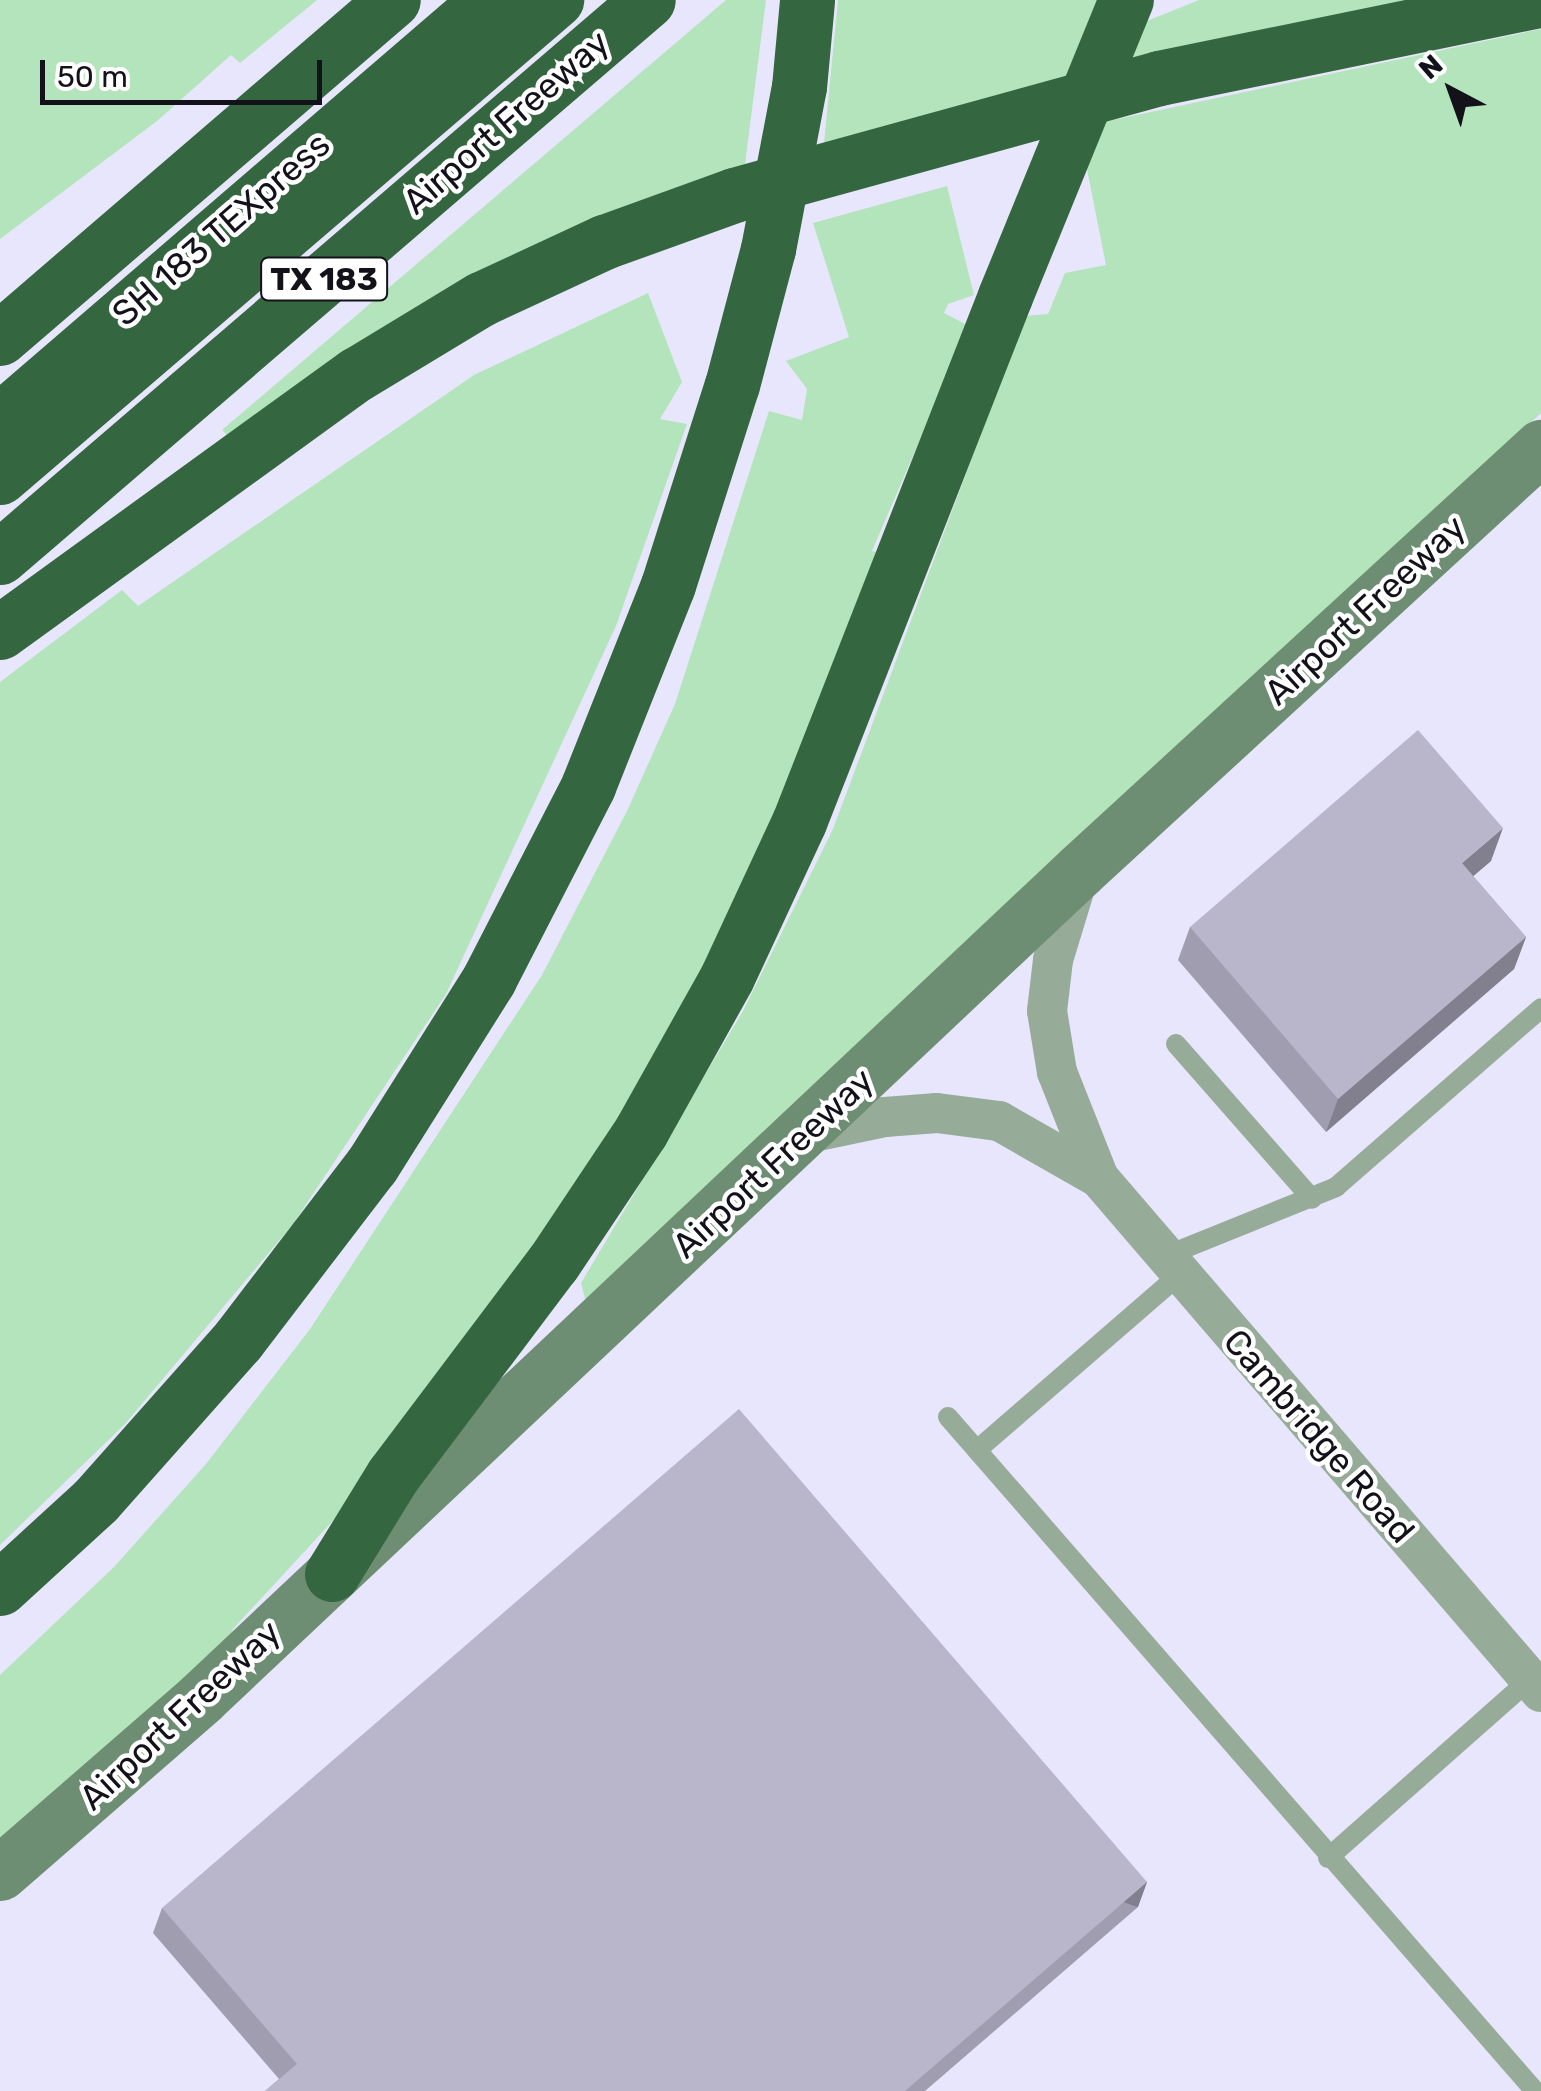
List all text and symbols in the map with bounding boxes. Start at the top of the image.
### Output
street label: Airport Freeway [394,21,618,223]
scale bar [45,40,328,102]
north arrow [1401,40,1501,140]
text: N [1413,48,1449,86]
text: 50 m [57,59,128,95]
street label: SH 183 TEXpress [103,123,339,335]
road number: TX 183 [259,252,389,306]
street label: Airport Freeway [1256,506,1474,714]
street label: Airport Freeway [664,1059,882,1267]
street label: Cambridge Road [1215,1321,1423,1551]
street label: Airport Freeway [71,1611,289,1819]

